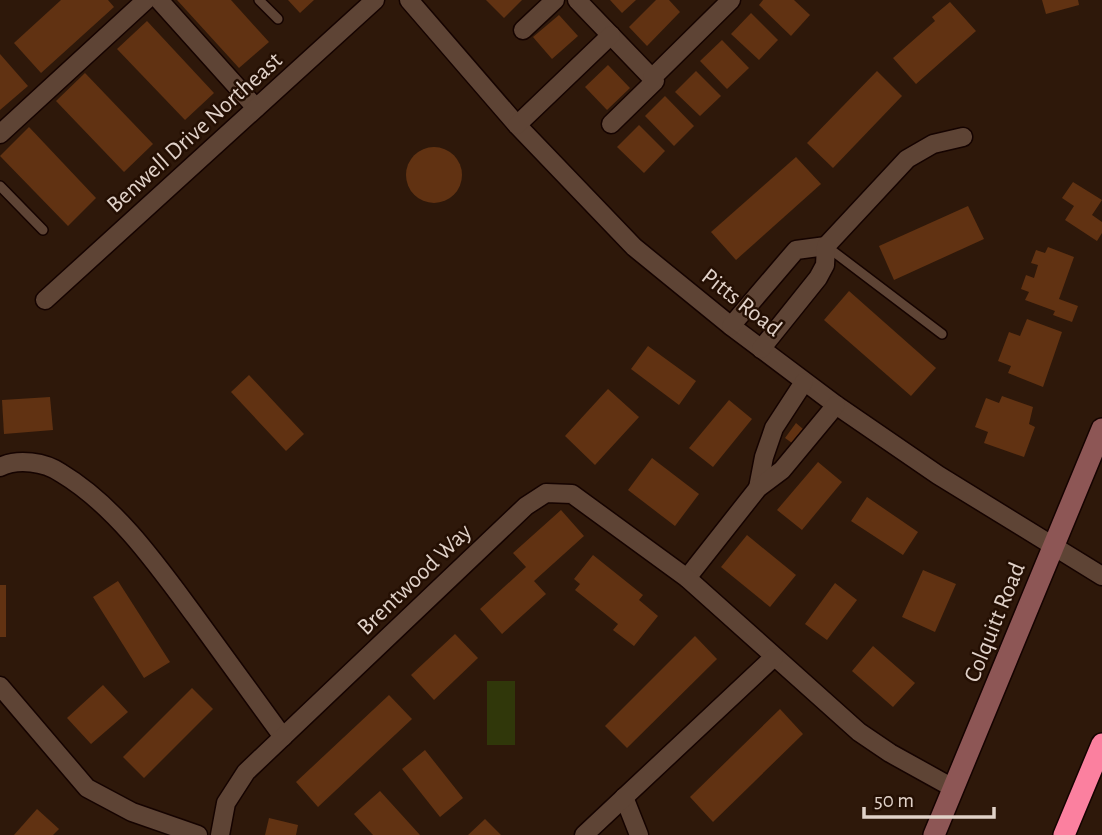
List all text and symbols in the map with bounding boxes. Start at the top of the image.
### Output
street label: Benwell Drive Northeast [103,48,287,217]
street label: Pitts Road [697,264,786,341]
street label: Brentwood Way [353,520,476,640]
street label: Colquitt Road [960,559,1030,686]
scale bar [864,776,993,820]
text: 50 m [874,790,914,811]

